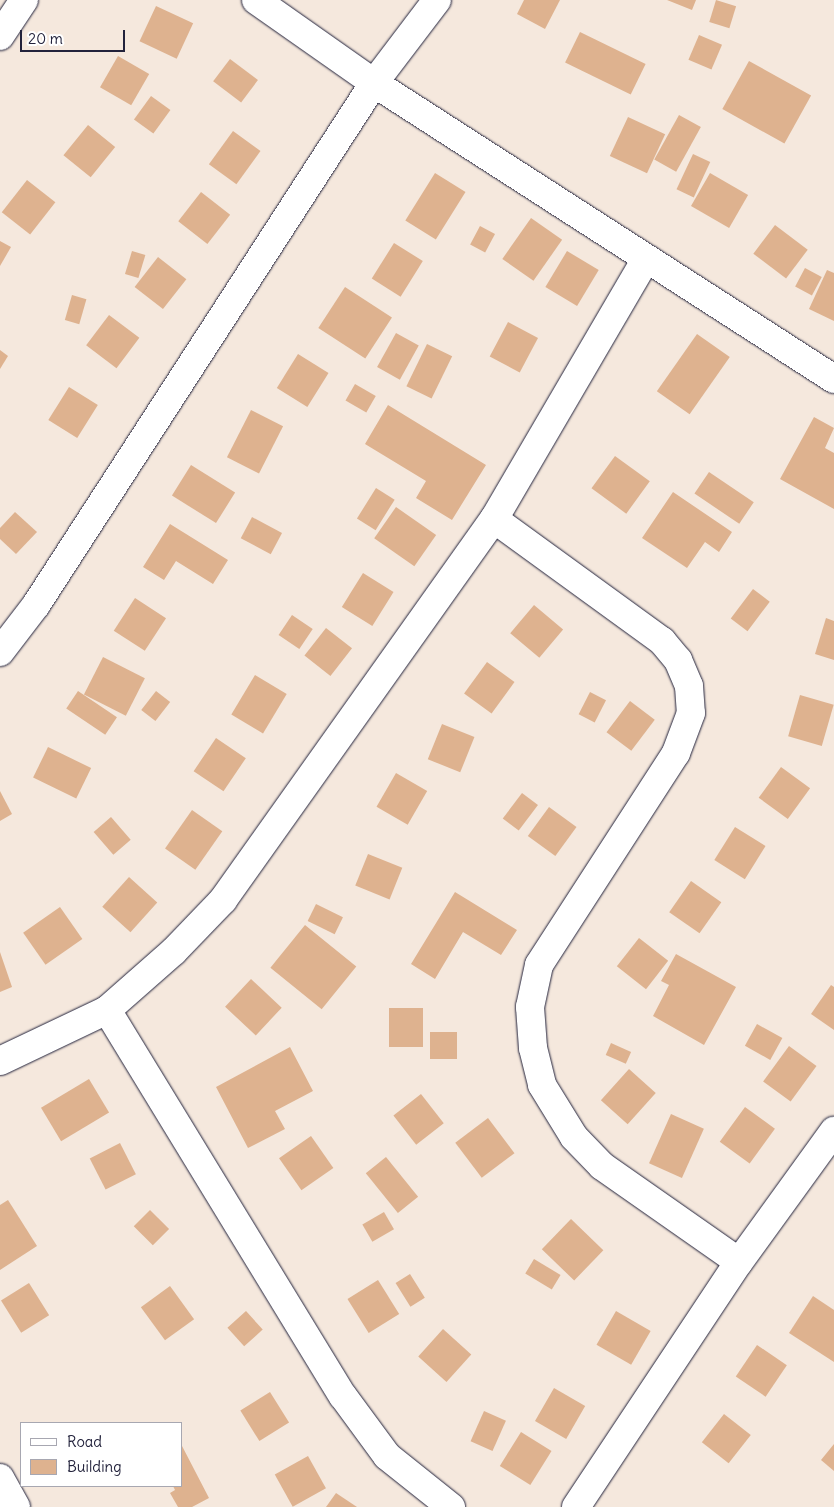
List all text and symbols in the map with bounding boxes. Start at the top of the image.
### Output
scale bar [22,20,128,52]
text: 20 m [28,29,63,48]
legend [20,1422,182,1487]
text: Road [67,1432,102,1451]
text: Building [67,1457,122,1476]

